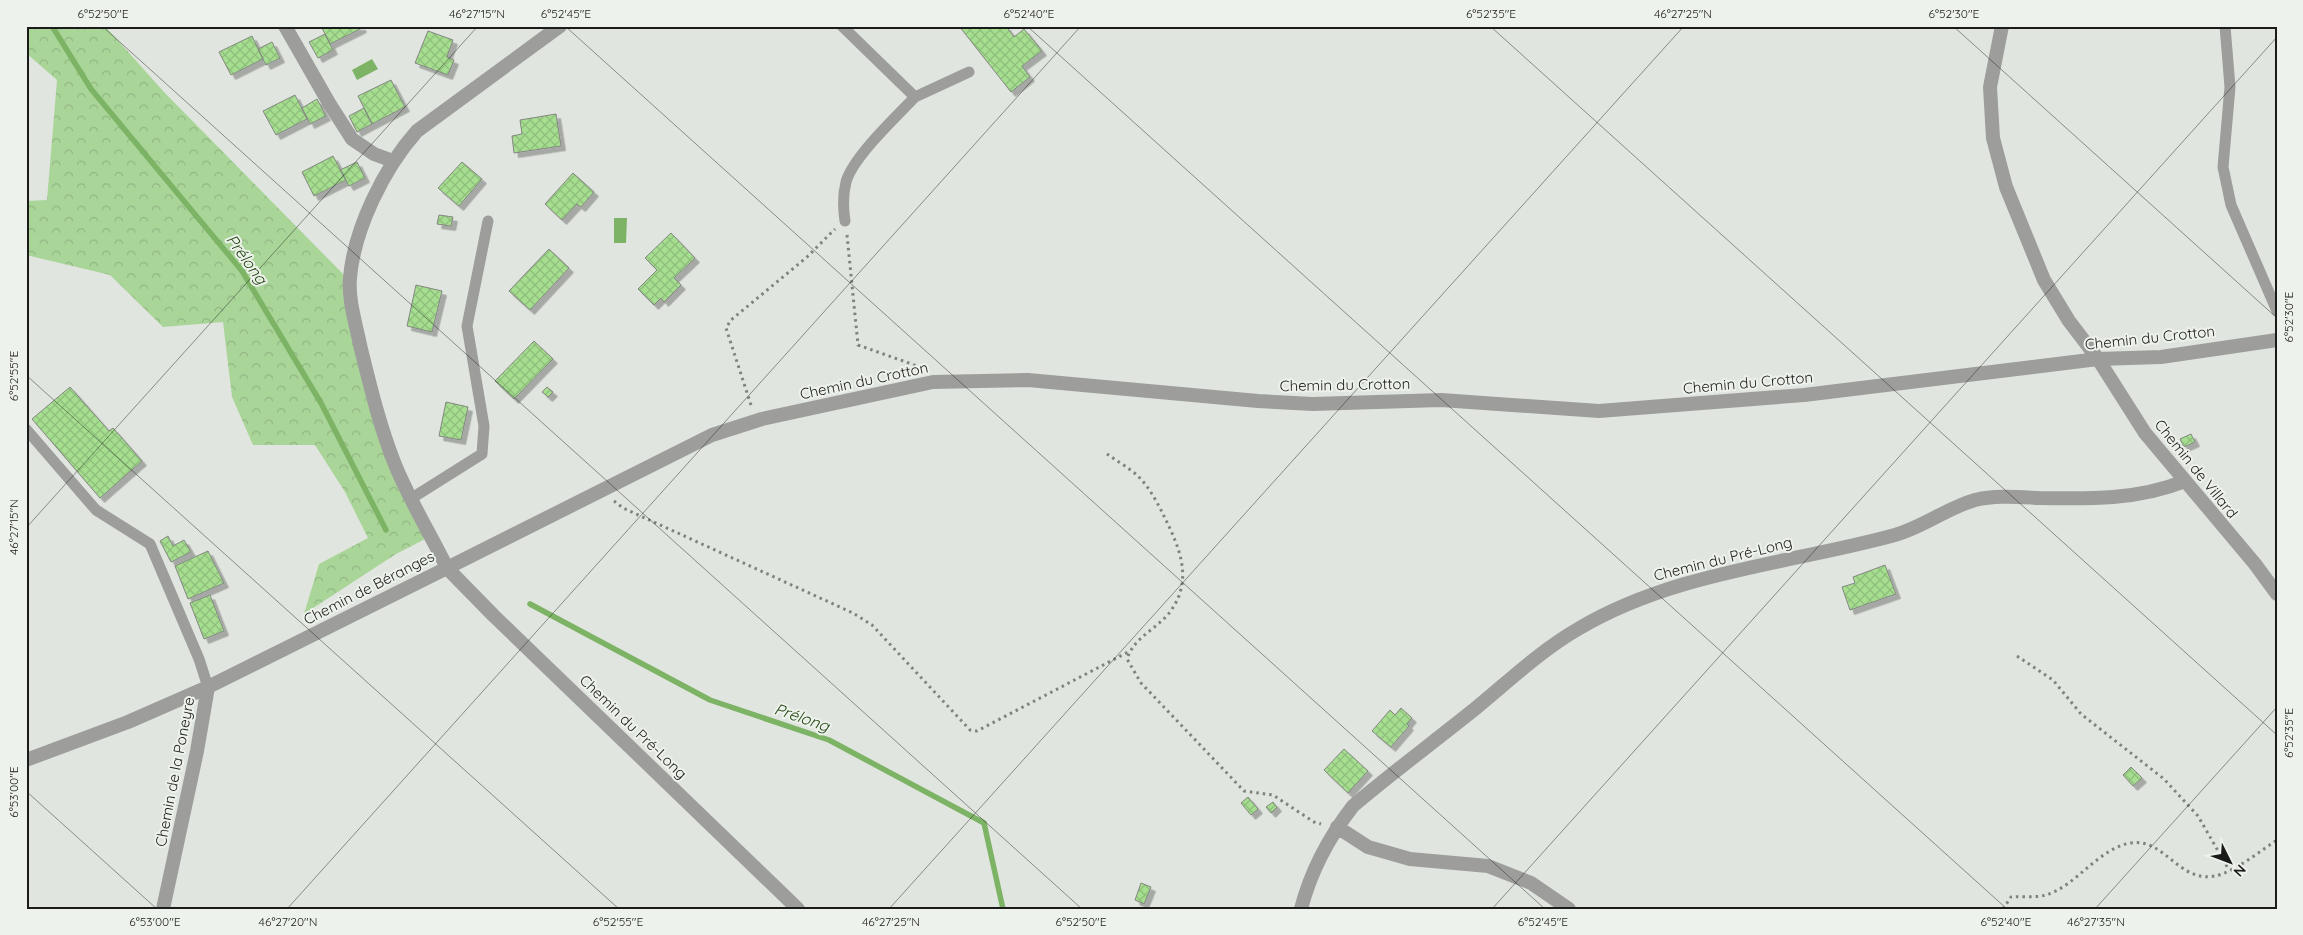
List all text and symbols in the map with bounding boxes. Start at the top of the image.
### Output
text: 6°52'50"E [77,6,129,21]
text: 46°27'15"N [449,6,505,21]
text: 6°52'45"E [541,6,591,21]
text: 6°52'40"E [1004,6,1055,21]
text: 6°52'35"E [1466,6,1516,21]
text: 46°27'25"N [1654,6,1712,21]
text: 6°52'30"E [1929,6,1980,21]
water label: Prélong [222,230,272,289]
text: 6°52'30"E [2281,291,2296,342]
street label: Chemin du Crotton [2084,321,2216,354]
text: 6°52'55"E [6,351,21,401]
street label: Chemin du Crotton [798,358,930,403]
street label: Chemin du Crotton [1682,367,1814,398]
street label: Chemin du Crotton [1280,374,1410,395]
street label: Chemin de Villard [2151,415,2242,522]
text: 46°27'15"N [6,499,21,555]
street label: Chemin du Pré-Long [1652,532,1794,585]
street label: Chemin de Béranges [300,546,437,629]
street label: Chemin du Pré-Long [576,670,691,783]
street label: Chemin de la Poneyre [151,695,198,848]
water label: Prélong [772,698,833,736]
text: 6°52'35"E [2281,708,2296,758]
text: 6°53'00"E [6,766,21,818]
north arrow [2206,838,2256,888]
text: N [2230,861,2250,881]
text: 6°53'00"E [129,914,181,929]
text: 46°27'20"N [259,914,317,929]
text: 6°52'55"E [593,914,643,929]
text: 46°27'25"N [862,914,920,929]
text: 6°52'50"E [1055,914,1107,929]
text: 6°52'45"E [1518,914,1568,929]
text: 6°52'40"E [1981,914,2032,929]
text: 46°27'35"N [2067,914,2125,929]

